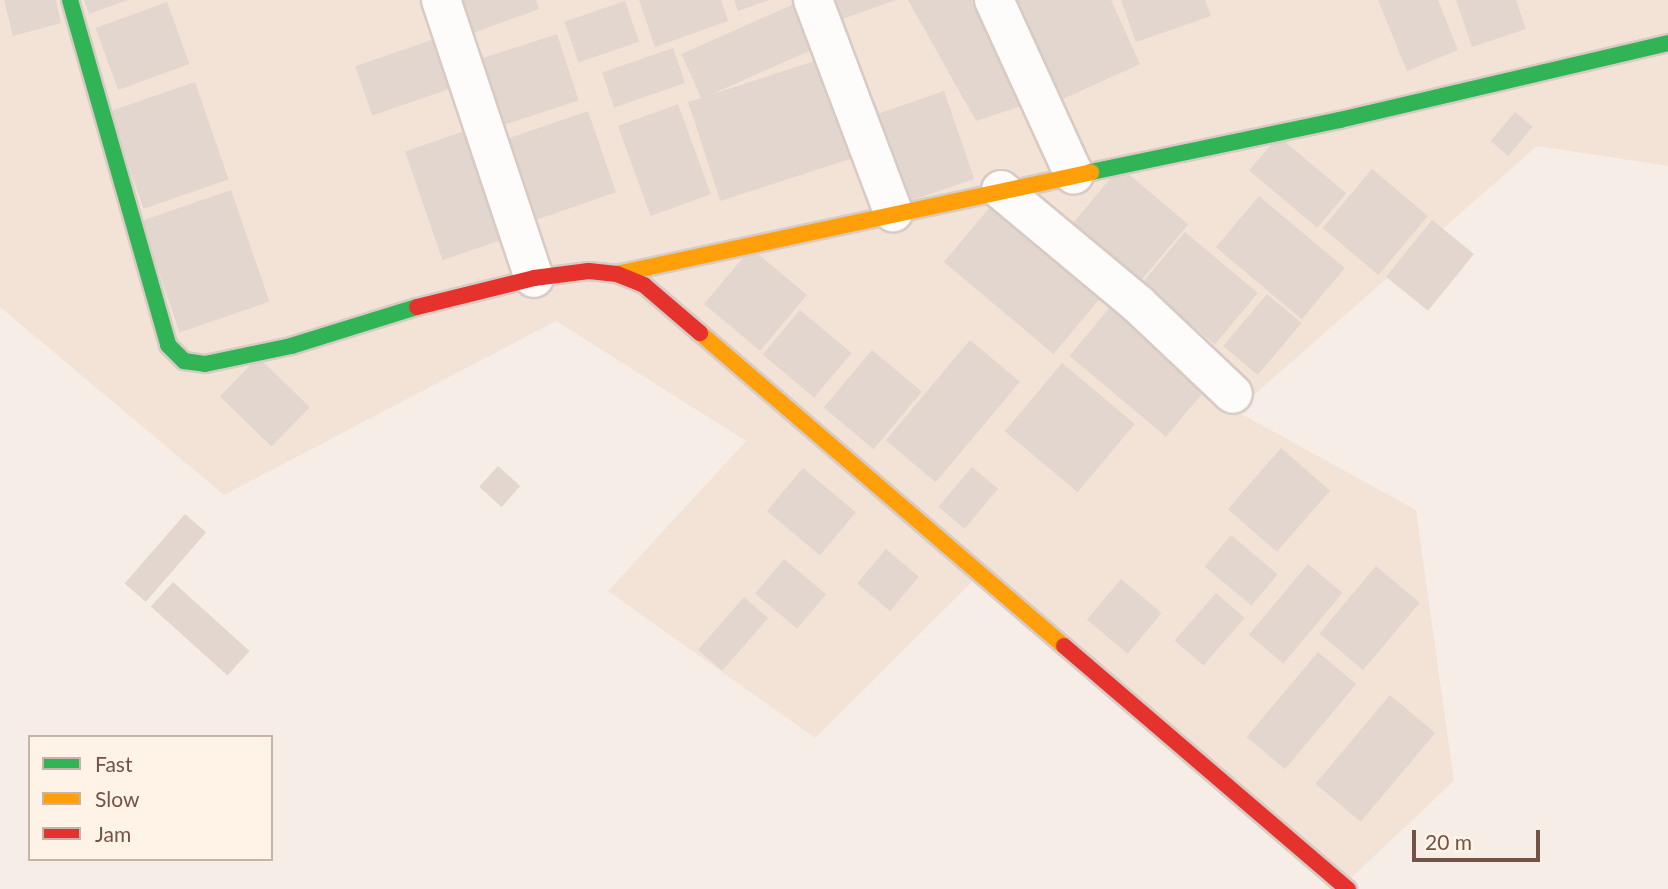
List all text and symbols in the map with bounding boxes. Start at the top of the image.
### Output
legend [28,735,273,861]
text: Fast [95,751,132,776]
text: Slow [95,786,139,811]
scale bar [1416,816,1544,860]
text: Jam [95,821,131,846]
text: 20 m [1425,829,1472,854]

